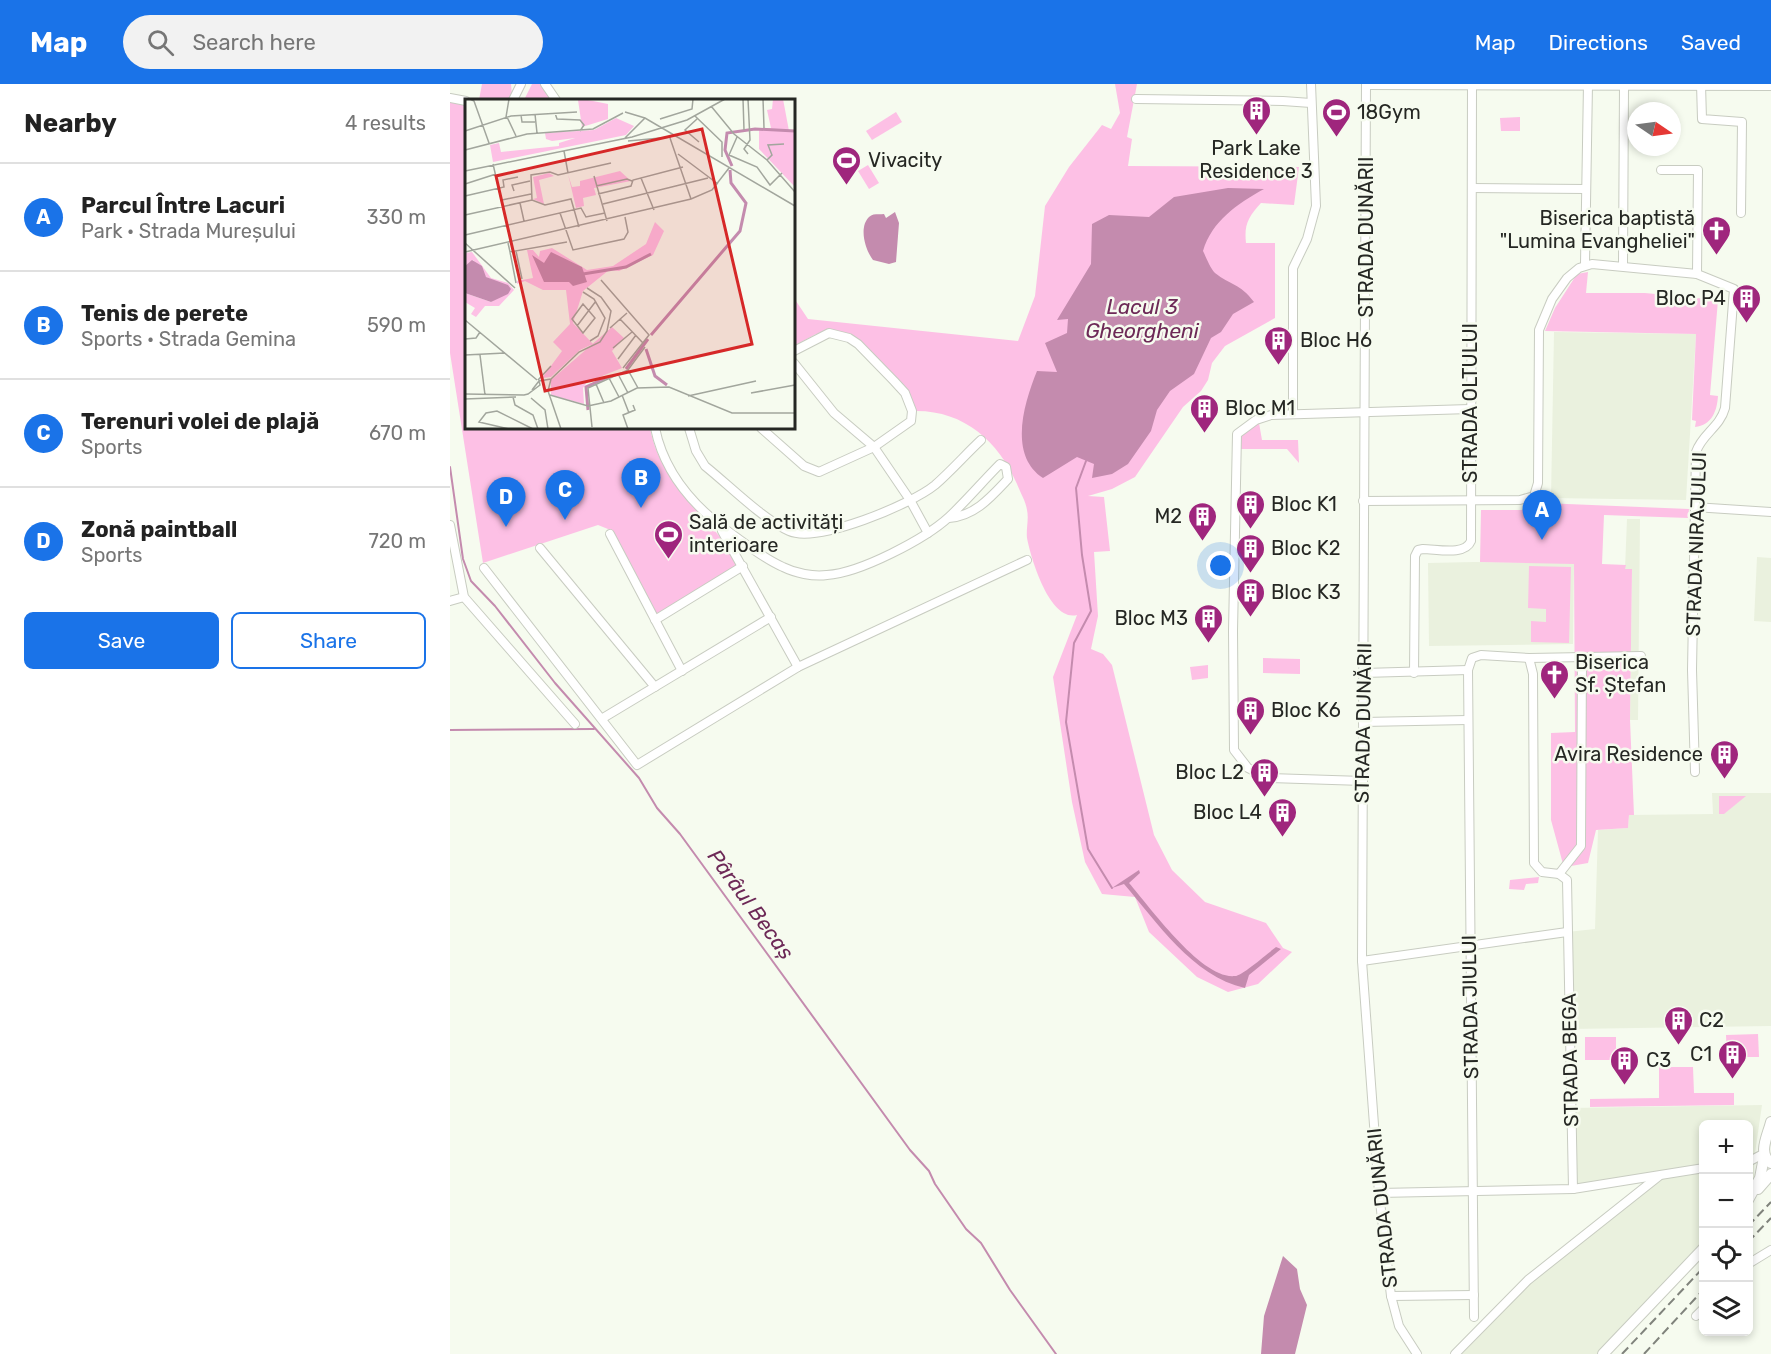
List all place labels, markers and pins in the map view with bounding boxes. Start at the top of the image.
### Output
building icon: Park Lake Residence 3 [1240,94,1272,136]
sports icon: 18Gym [1320,96,1352,138]
place label: 18Gym [1357,100,1421,124]
place label: Park Lake Residence 3 [1199,136,1313,183]
sports icon: Vivacity [831,144,863,186]
place label: Vivacity [868,148,942,172]
place label: Biserica baptistă "Lumina Evangheliei" [1500,206,1695,253]
church icon: Biserica baptistă "Lumina Evangheliei" [1700,214,1732,256]
building icon: Bloc P4 [1731,282,1763,324]
place label: Bloc P4 [1655,286,1726,310]
building icon: Bloc H6 [1263,324,1295,366]
place label: Bloc H6 [1300,328,1372,352]
building icon: Bloc M1 [1188,392,1220,434]
place label: Bloc M1 [1225,396,1295,420]
pin: B [622,458,660,508]
pin: C [546,470,584,520]
pin: D [486,478,526,527]
building icon: Bloc K1 [1234,488,1266,530]
pin: A [1522,490,1562,540]
place label: Bloc K1 [1271,492,1337,516]
building icon: M2 [1187,500,1219,542]
place label: M2 [1154,504,1182,528]
place label: Sală de activități interioare [689,510,843,557]
sports icon: Sală de activități interioare [652,518,684,560]
building icon: Bloc K2 [1234,532,1266,574]
place label: Bloc K2 [1271,536,1340,560]
building icon: Bloc K3 [1234,576,1266,618]
place label: Bloc K3 [1271,580,1341,604]
building icon: Bloc M3 [1193,602,1225,644]
place label: Bloc M3 [1114,606,1188,630]
place label: Biserica Sf. Ștefan [1575,650,1666,697]
church icon: Biserica Sf. Ștefan [1538,658,1570,700]
building icon: Bloc K6 [1234,694,1266,736]
place label: Bloc K6 [1271,698,1341,722]
building icon: Avira Residence [1708,738,1740,780]
place label: Avira Residence [1554,742,1703,766]
building icon: Bloc L2 [1249,756,1281,798]
place label: Bloc L2 [1175,760,1244,784]
building icon: Bloc L4 [1267,796,1299,838]
place label: Bloc L4 [1193,800,1262,824]
building icon: C2 [1662,1004,1694,1046]
place label: C2 [1699,1008,1724,1032]
building icon: C1 [1717,1038,1749,1080]
place label: C1 [1690,1042,1712,1066]
building icon: C3 [1609,1044,1641,1086]
place label: C3 [1646,1048,1671,1072]

